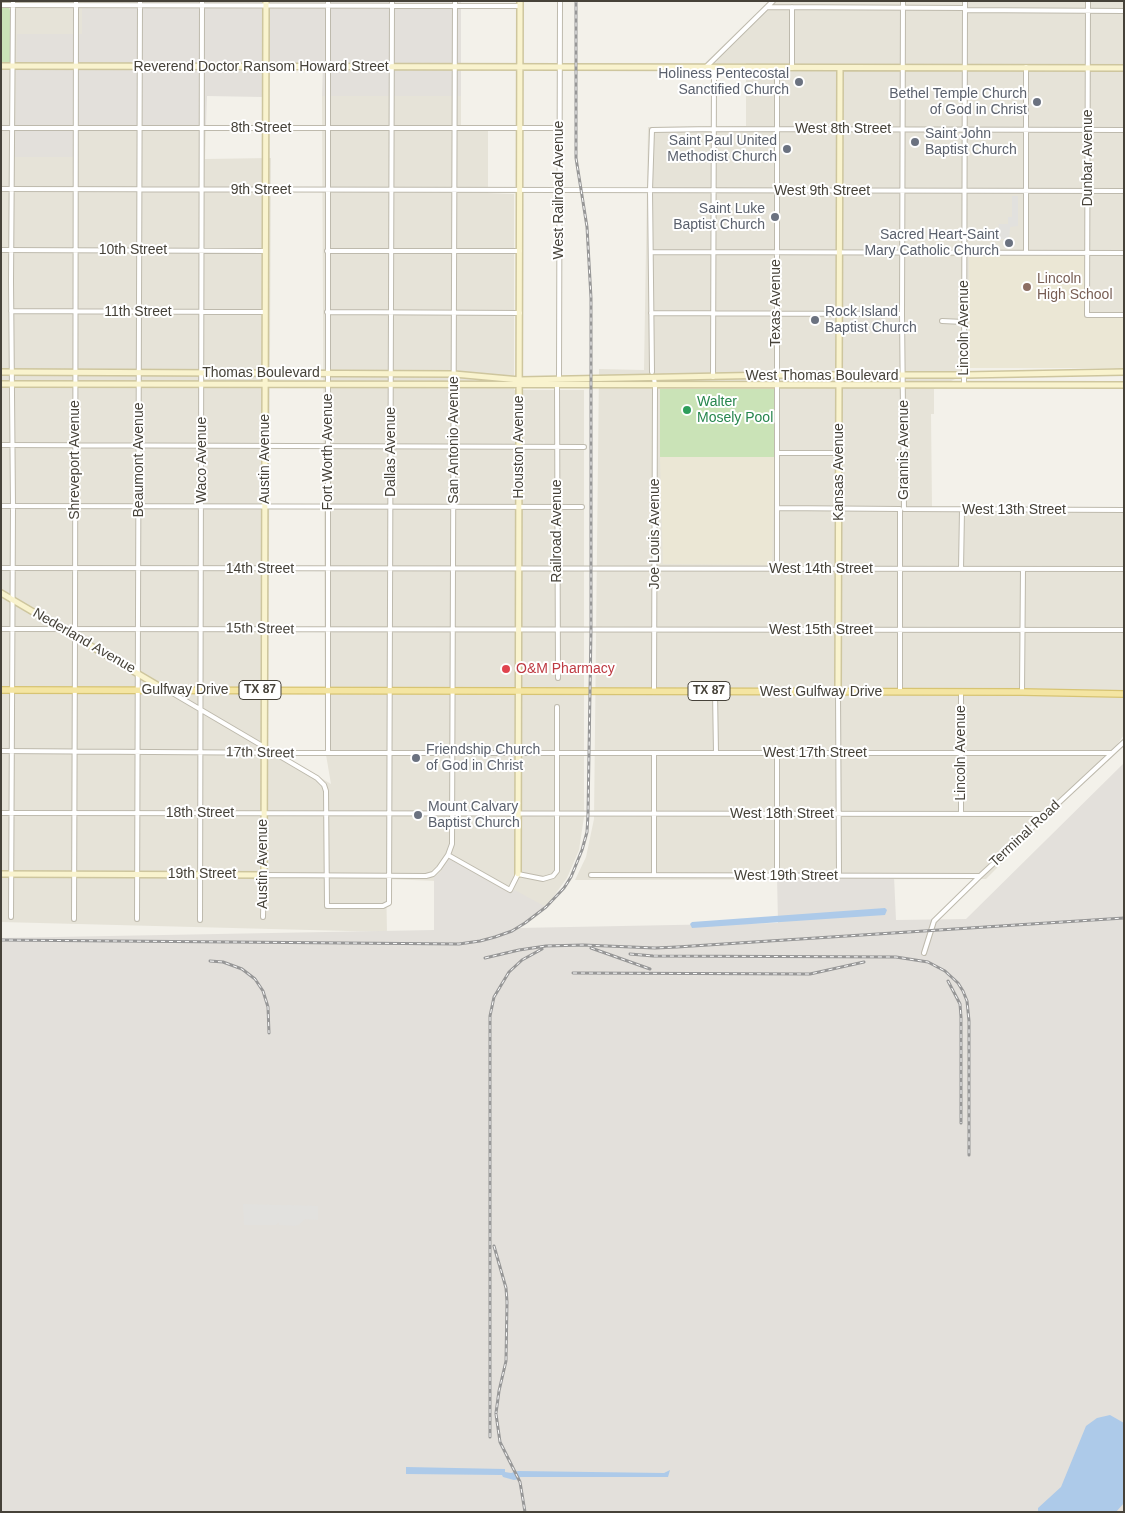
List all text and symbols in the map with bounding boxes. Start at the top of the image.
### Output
street label: Reverend Doctor Ransom Howard Street [133,59,389,75]
place label: Holiness Pentecostal Sanctified Church [658,66,789,98]
marker: Holiness Pentecostal Sanctified Church [793,76,805,88]
place label: Bethel Temple Church of God in Christ [889,86,1027,118]
marker: Bethel Temple Church of God in Christ [1031,96,1043,108]
street label: Dunbar Avenue [1080,109,1096,207]
street label: 8th Street [231,120,291,136]
street label: West Railroad Avenue [551,121,567,259]
street label: West 8th Street [795,121,891,137]
place label: Saint John Baptist Church [925,126,1017,158]
place label: Saint Paul United Methodist Church [667,133,777,166]
marker: Saint John Baptist Church [909,136,921,148]
marker: Saint Paul United Methodist Church [781,143,793,155]
street label: 9th Street [231,182,291,198]
street label: West 9th Street [774,183,870,199]
place label: Saint Luke Baptist Church [673,201,765,233]
marker: Saint Luke Baptist Church [769,211,781,223]
place label: Sacred Heart-Saint Mary Catholic Church [864,227,999,260]
marker: Sacred Heart-Saint Mary Catholic Church [1003,237,1015,249]
street label: 10th Street [99,242,167,258]
street label: Texas Avenue [768,259,784,347]
place label: Lincoln High School [1037,271,1112,304]
street label: Lincoln Avenue [956,280,972,376]
marker: Lincoln High School [1021,281,1033,293]
street label: 11th Street [104,304,172,320]
place label: Rock Island Baptist Church [825,304,917,336]
marker: Rock Island Baptist Church [809,314,821,326]
street label: Thomas Boulevard [202,365,320,381]
street label: West Thomas Boulevard [745,368,899,384]
street label: San Antonio Avenue [446,376,462,504]
street label: Fort Worth Avenue [320,394,336,510]
place label: Walter Mosely Pool [697,394,773,427]
street label: Houston Avenue [511,395,527,499]
street label: Shreveport Avenue [67,400,83,520]
street label: Grannis Avenue [896,400,912,500]
street label: Beaumont Avenue [131,403,147,517]
marker: Walter Mosely Pool [681,404,693,416]
street label: Dallas Avenue [383,407,399,497]
street label: Austin Avenue [257,414,273,504]
street label: Waco Avenue [194,417,210,503]
street label: Kansas Avenue [831,423,847,521]
street label: Joe Louis Avenue [647,478,663,590]
street label: Railroad Avenue [549,479,565,583]
street label: West 13th Street [962,502,1066,518]
street label: 14th Street [226,561,294,577]
street label: West 14th Street [769,561,873,577]
street label: Nederland Avenue [30,605,138,677]
street label: 15th Street [226,620,294,638]
street label: West 15th Street [769,622,873,638]
place label: O&M Pharmacy [516,661,615,677]
marker: O&M Pharmacy [500,663,512,675]
road number: TX 87 [239,680,281,700]
road number: TX 87 [688,681,730,700]
street label: Gulfway Drive [141,682,229,698]
street label: West Gulfway Drive [760,684,882,700]
street label: Lincoln Avenue [953,705,969,801]
place label: Friendship Church of God in Christ [426,742,540,774]
street label: 17th Street [226,744,294,762]
street label: West 17th Street [763,745,867,761]
marker: Friendship Church of God in Christ [410,752,422,764]
street label: Terminal Road [986,797,1064,871]
place label: Mount Calvary Baptist Church [428,799,520,832]
street label: 18th Street [166,805,234,821]
street label: West 18th Street [730,806,834,822]
marker: Mount Calvary Baptist Church [412,809,424,821]
street label: Austin Avenue [255,819,271,909]
street label: 19th Street [168,866,236,882]
street label: West 19th Street [734,868,838,884]

